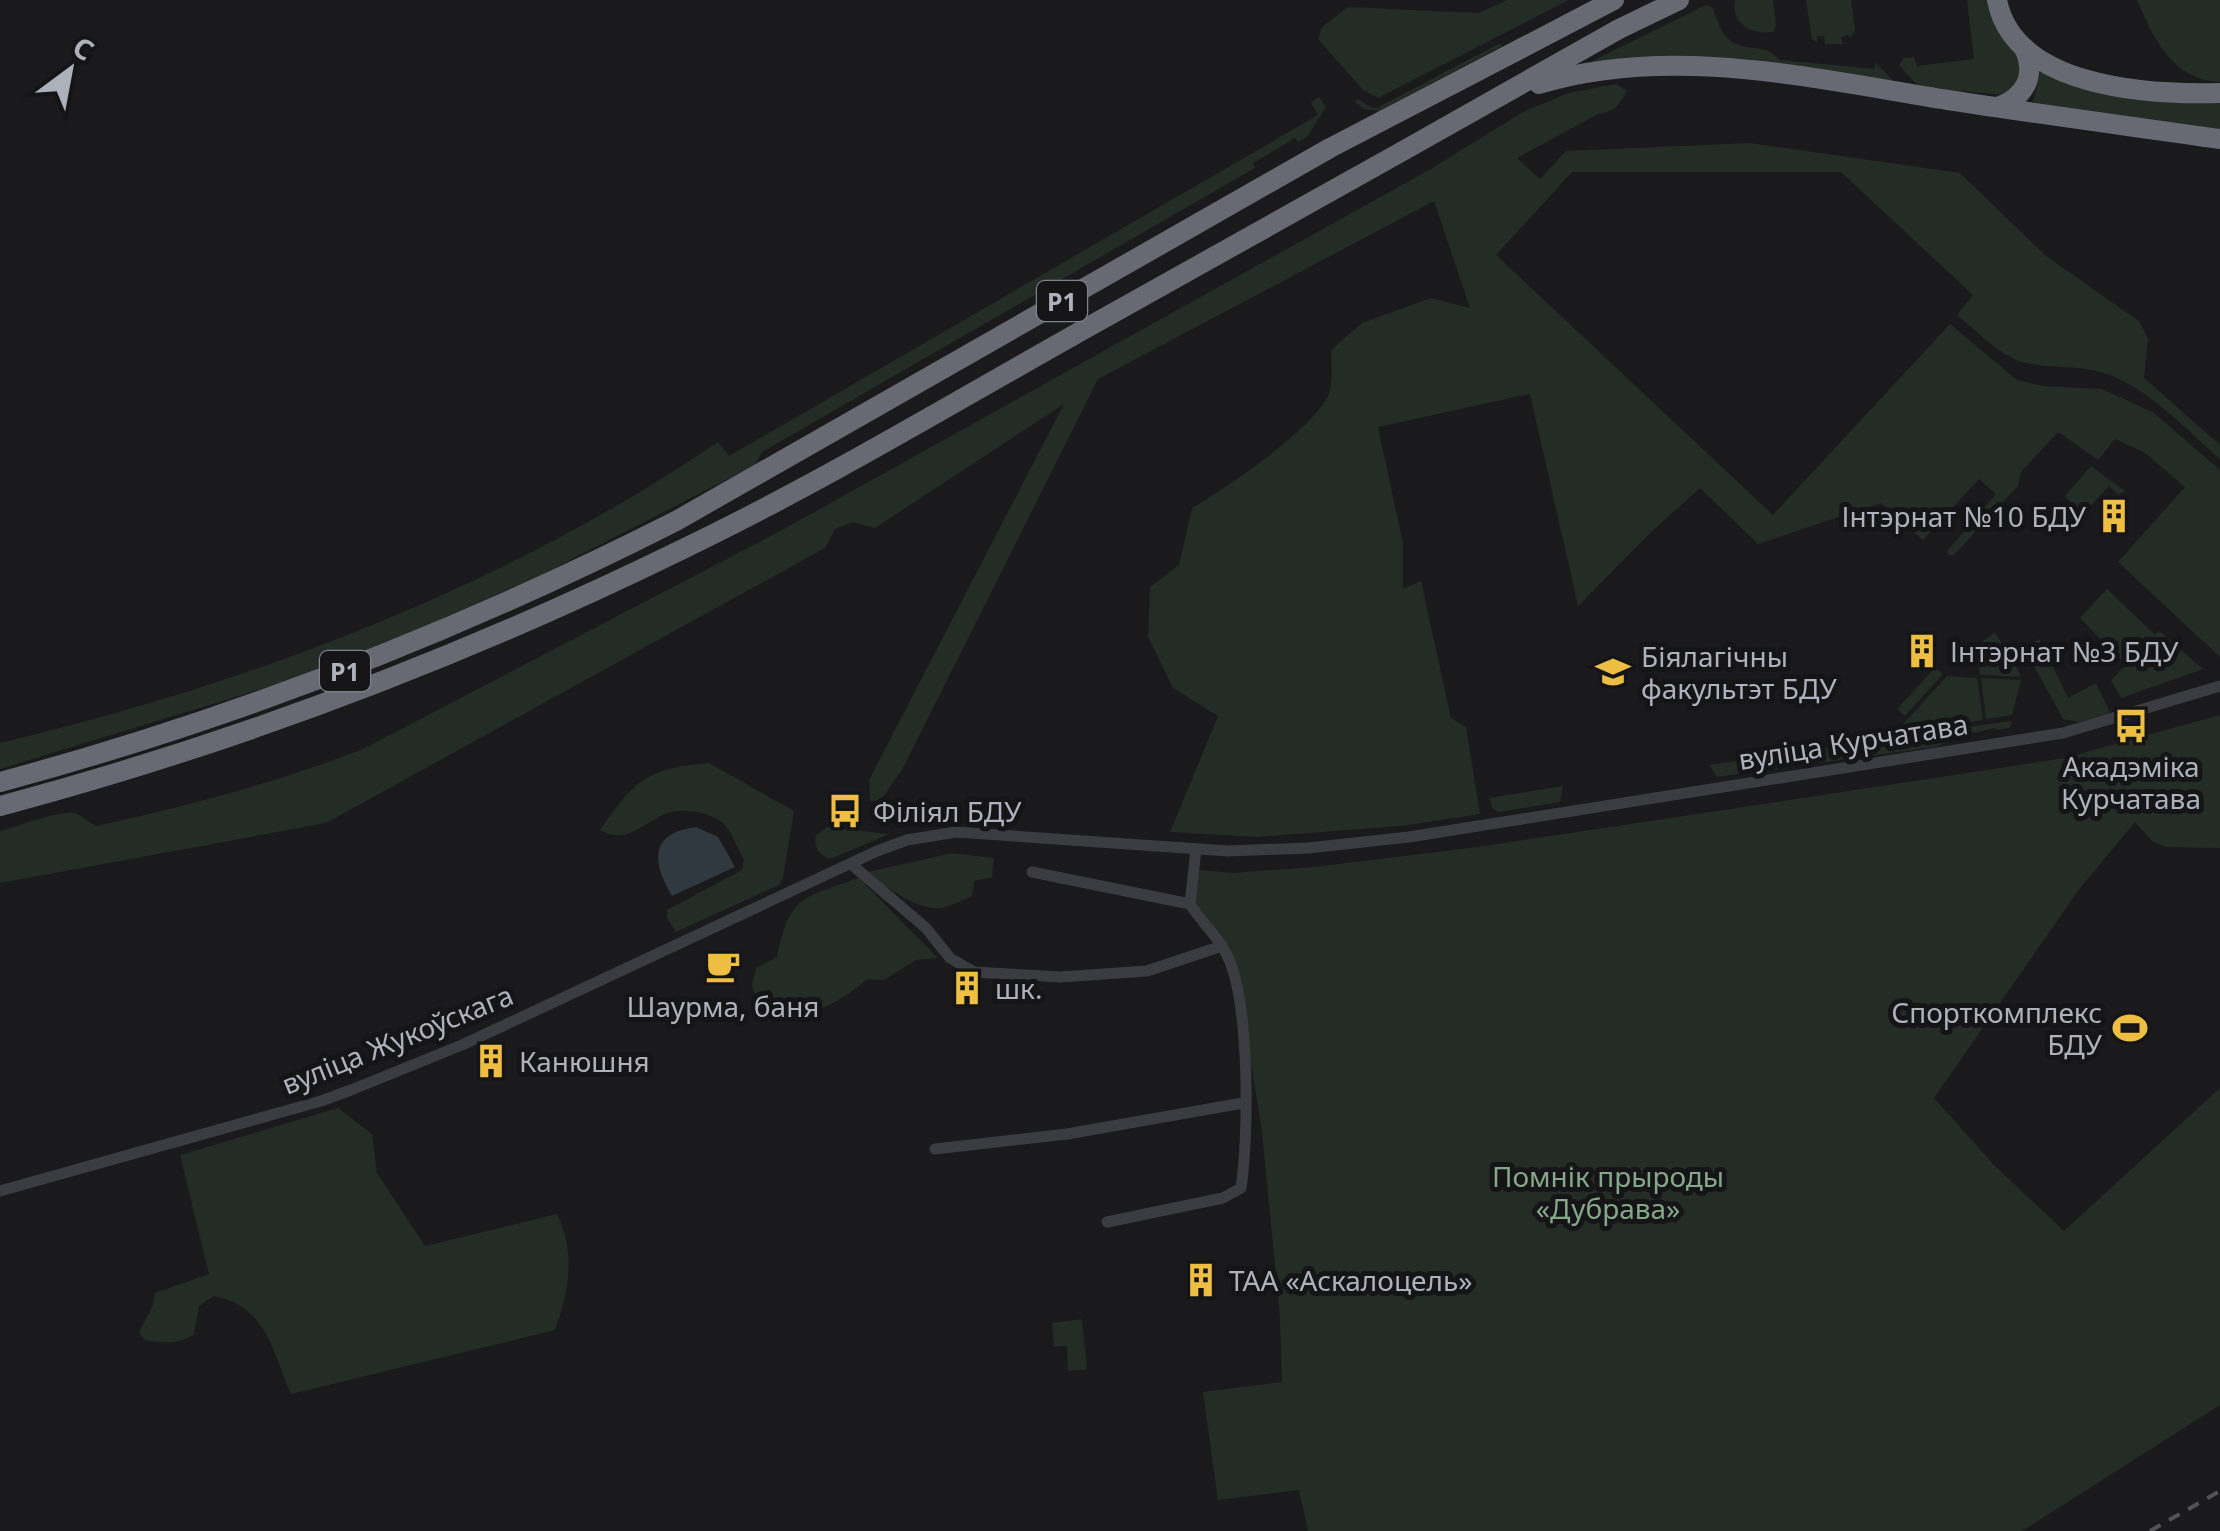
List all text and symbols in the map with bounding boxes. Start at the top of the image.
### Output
north arrow [20,20,120,120]
text: С [66,27,102,69]
road number: Р1 [1037,281,1087,321]
place label: Інтэрнат №10 БДУ [1841,497,2087,535]
building icon: Інтэрнат №10 БДУ [2095,497,2133,535]
building icon: Інтэрнат №3 БДУ [1903,632,1941,670]
place label: Інтэрнат №3 БДУ [1950,632,2179,670]
place label: Біялагічны факультэт БДУ [1641,637,1837,707]
road number: Р1 [320,651,370,691]
school or university icon: Біялагічны факультэт БДУ [1594,653,1632,691]
street label: вуліца Курчатава [1735,704,1971,778]
bus stop icon: Акадэміка Курчатава [2112,707,2150,745]
place label: Акадэміка Курчатава [2061,747,2201,817]
bus stop icon: Філіял БДУ [826,792,864,830]
place label: Філіял БДУ [873,792,1022,830]
cafe icon: Шаурма, баня [704,947,742,985]
building icon: шк. [948,969,986,1007]
place label: шк. [995,969,1042,1007]
street label: вуліца Жукоўскага [276,975,518,1103]
place label: Шаурма, баня [626,987,820,1025]
place label: Спорткомплекс БДУ [1891,993,2103,1063]
sports icon: Спорткомплекс БДУ [2111,1009,2149,1047]
building icon: Канюшня [472,1042,510,1080]
place label: Канюшня [519,1042,650,1080]
park label: Помнік прыроды «Дубрава» [1492,1157,1724,1227]
building icon: ТАА «Аскалоцель» [1182,1261,1220,1299]
place label: ТАА «Аскалоцель» [1229,1261,1472,1299]

